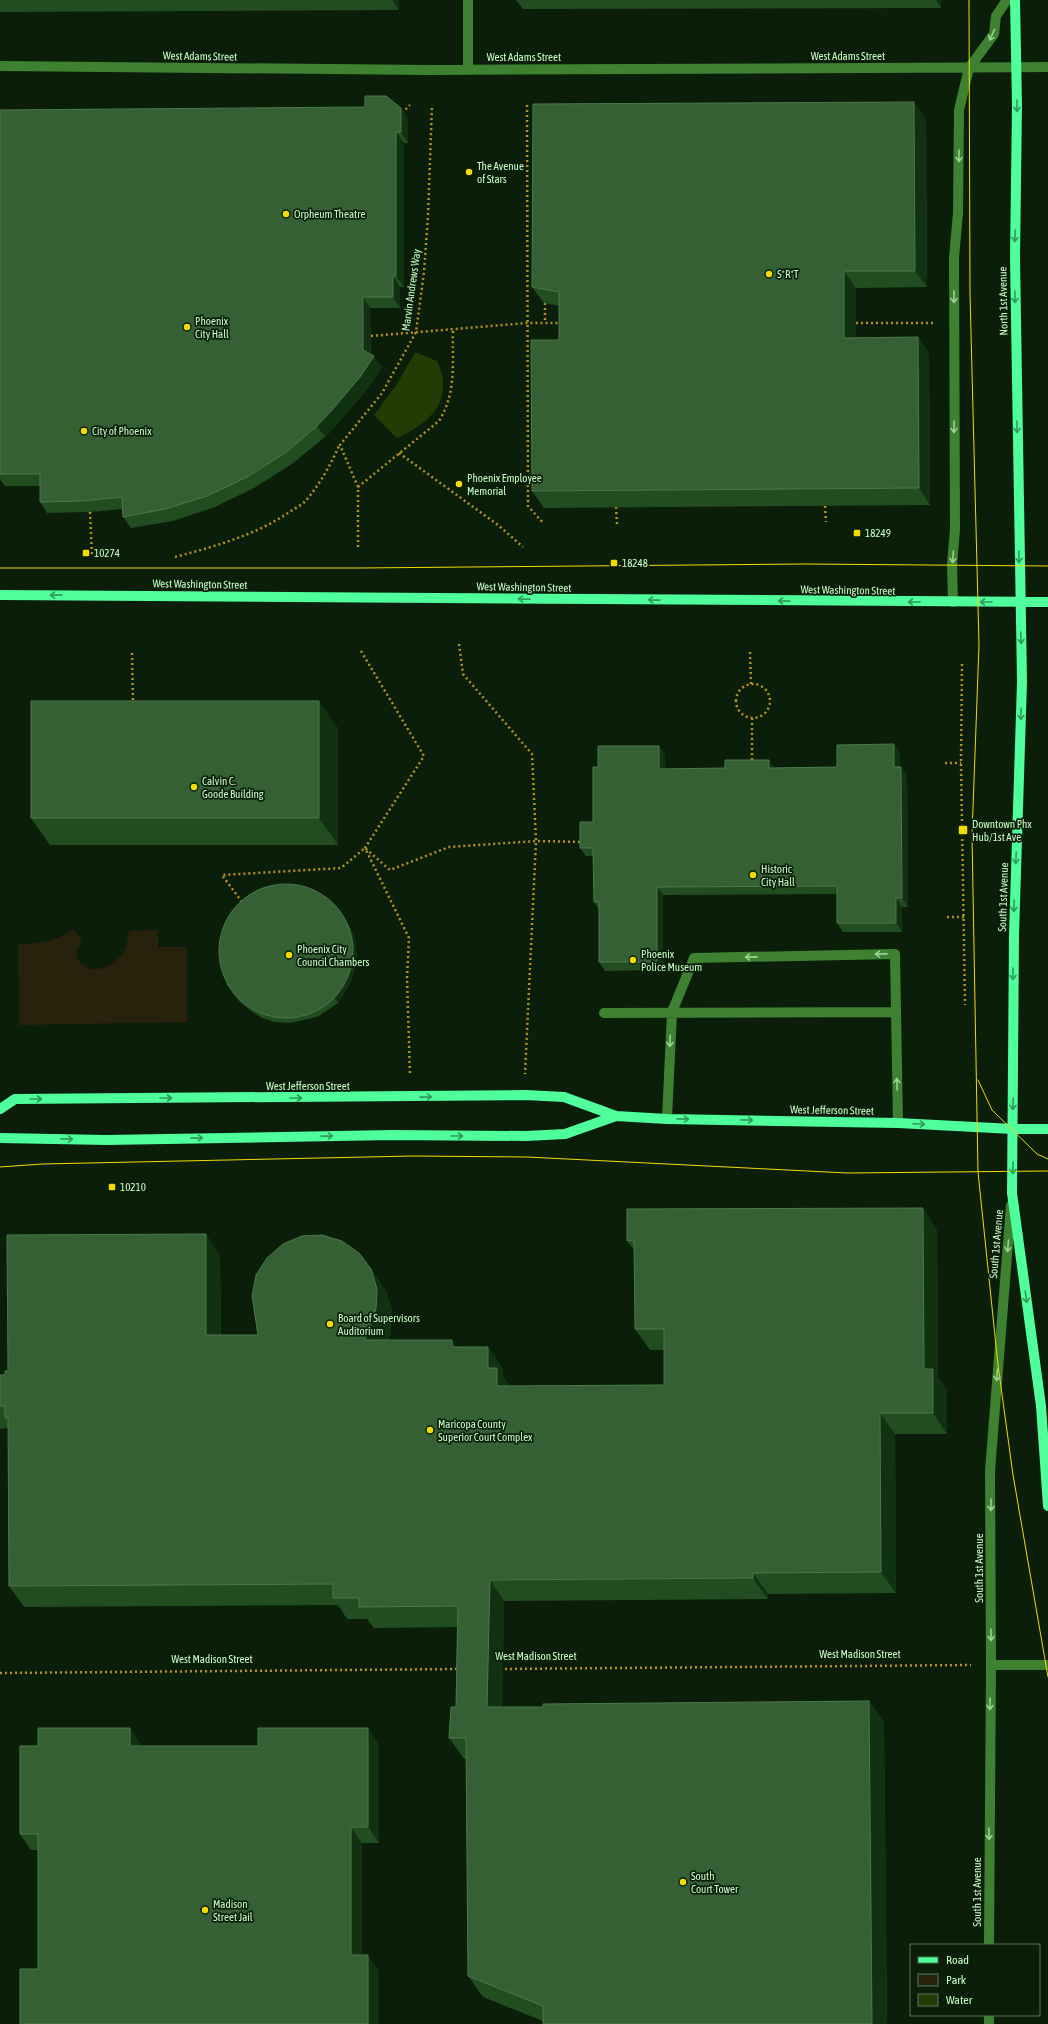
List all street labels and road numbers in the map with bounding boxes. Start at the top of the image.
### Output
street label: West Adams Street [163,49,237,63]
street label: West Adams Street [811,50,885,62]
street label: West Adams Street [487,51,561,63]
street label: Marvin Andrews Way [399,248,423,332]
street label: North 1st Avenue [996,266,1010,336]
street label: West Washington Street [152,577,248,591]
street label: West Washington Street [476,580,572,594]
street label: West Washington Street [800,583,896,597]
street label: South 1st Avenue [996,862,1010,932]
street label: West Jefferson Street [266,1080,350,1092]
street label: West Jefferson Street [790,1103,874,1117]
street label: South 1st Avenue [987,1209,1005,1279]
street label: South 1st Avenue [973,1533,985,1603]
street label: West Madison Street [819,1648,901,1660]
street label: West Madison Street [495,1650,577,1662]
street label: West Madison Street [171,1653,253,1665]
street label: South 1st Avenue [971,1857,983,1927]

